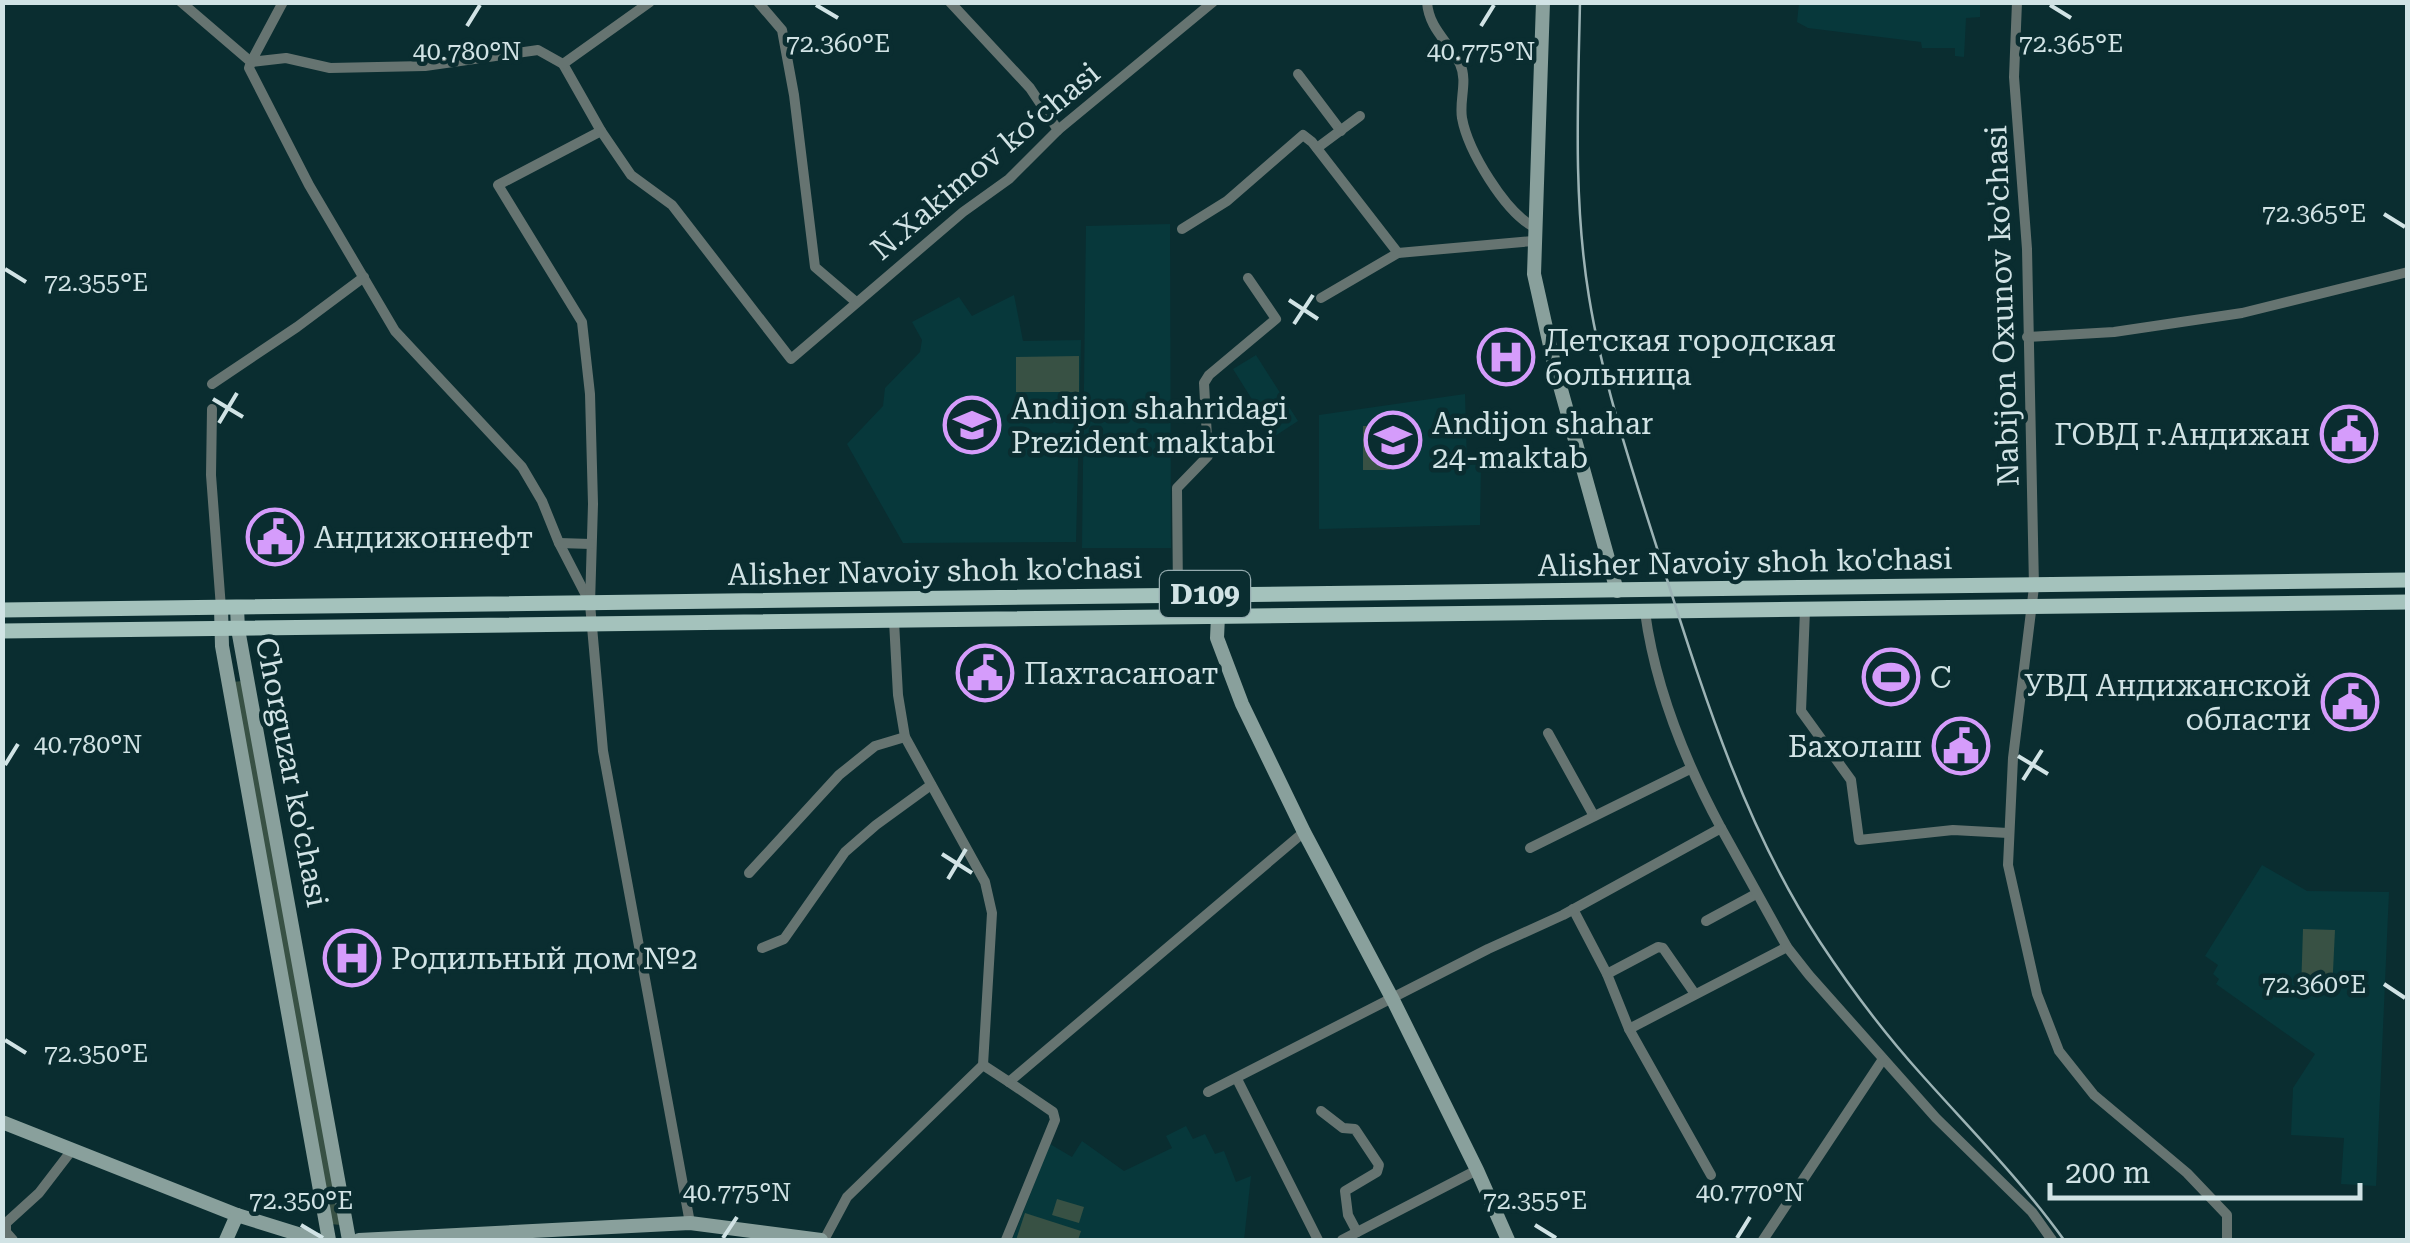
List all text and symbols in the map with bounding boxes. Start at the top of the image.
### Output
text: 72.360°E [786,29,890,58]
text: 72.365°E [2019,29,2123,58]
text: 40.780°N [413,37,521,66]
text: 40.775°N [1427,37,1535,66]
street label: N.Xakimov koʻchasi [864,55,1106,267]
street label: Nabijon Oxunov ko'chasi [1978,125,2026,487]
text: 72.365°E [2262,199,2366,228]
text: 72.355°E [44,268,148,297]
place label: Детская городская больница [1545,323,1836,392]
hospital icon: Детская городская больница [1476,327,1536,387]
place label: Andijon shahridagi Prezident maktabi [1011,391,1288,460]
school or university icon: Andijon shahridagi Prezident maktabi [942,395,1002,455]
public building icon: ГОВД г.Андижан [2319,404,2379,464]
place label: Andijon shahar 24-maktab [1432,406,1653,475]
school or university icon: Andijon shahar 24-maktab [1363,410,1423,470]
place label: ГОВД г.Андижан [2054,417,2310,452]
public building icon: Андижоннефт [245,507,305,567]
place label: Андижоннефт [314,520,533,555]
street label: Alisher Navoiy shoh ko'chasi [1537,541,1953,583]
street label: Alisher Navoiy shoh ko'chasi [727,550,1143,592]
road number: D109 [1160,571,1250,617]
street label: Chorguzar ko'chasi [249,634,335,910]
public building icon: Пахтасаноат [955,643,1015,703]
sports icon: С [1861,647,1921,707]
place label: Пахтасаноат [1024,656,1219,691]
place label: С [1930,660,1952,695]
place label: УВД Андижанской области [2024,668,2311,737]
public building icon: УВД Андижанской области [2320,672,2380,732]
public building icon: Бахолаш [1931,716,1991,776]
place label: Бахолаш [1788,729,1922,764]
text: 40.780°N [34,730,142,759]
hospital icon: Родильный дом №2 [322,928,382,988]
place label: Родильный дом №2 [391,941,698,976]
text: 72.360°E [2262,970,2366,999]
text: 72.350°E [44,1039,148,1068]
scale bar [2050,1138,2360,1200]
text: 200 m [2065,1155,2150,1190]
text: 40.775°N [683,1178,791,1207]
text: 40.770°N [1696,1178,1804,1207]
text: 72.350°E [249,1186,353,1215]
text: 72.355°E [1483,1186,1587,1215]

